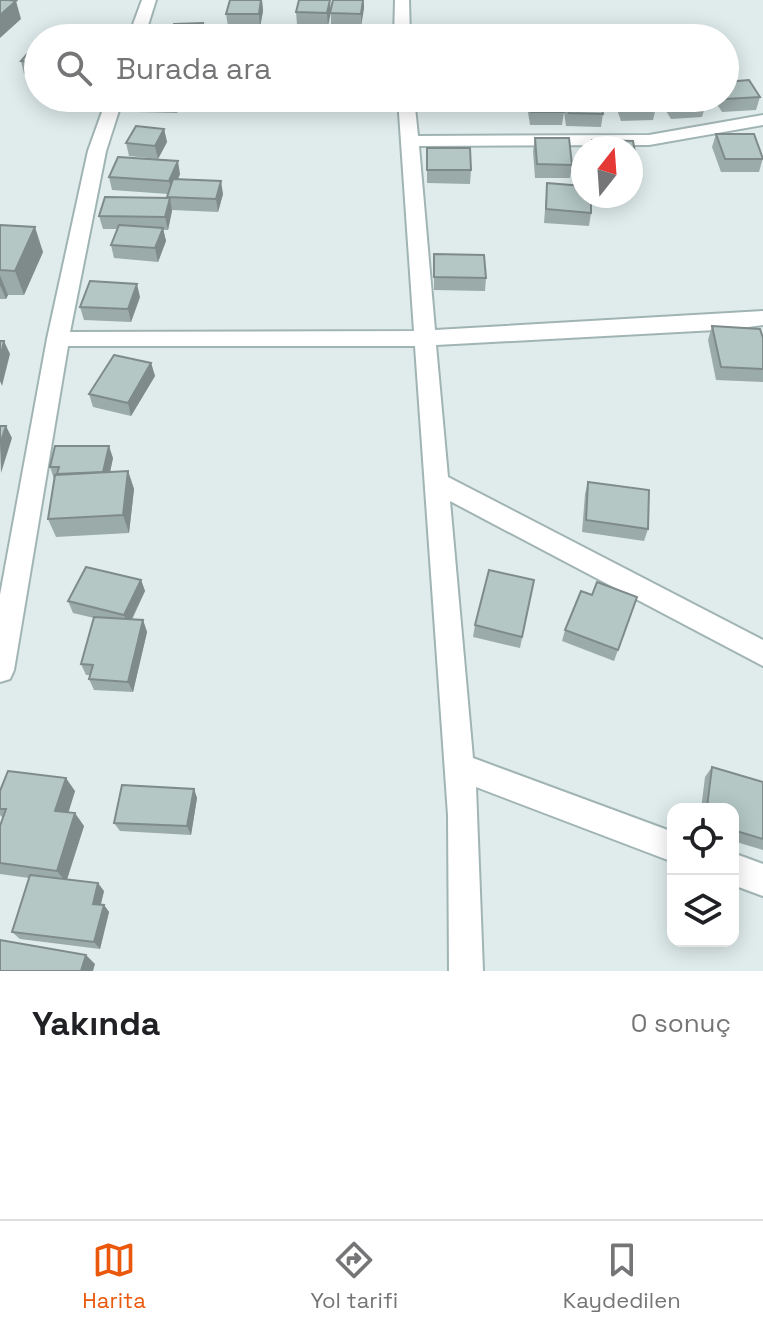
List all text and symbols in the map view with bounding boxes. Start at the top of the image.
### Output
search box [24,24,739,112]
icon: search [52,46,96,90]
text: Burada ara [116,49,271,88]
north arrow [571,136,643,208]
map controls [667,803,739,947]
button: locate [667,803,739,875]
button: layers [667,875,739,947]
text: Yakında [32,1002,161,1045]
text: 0 sonuç [631,1006,731,1040]
tab: Harita [82,1238,146,1314]
tab: Yol tarifi [310,1238,398,1314]
tab: Kaydedilen [563,1238,681,1314]

